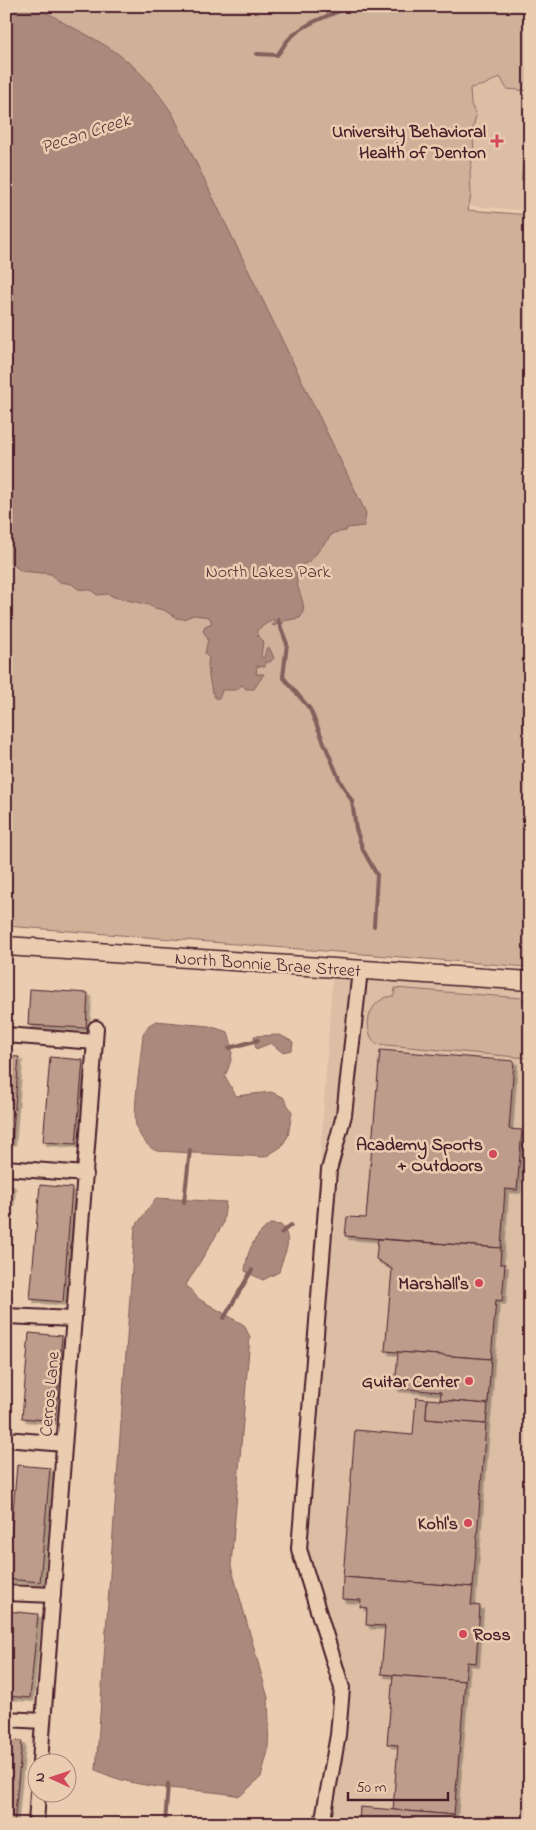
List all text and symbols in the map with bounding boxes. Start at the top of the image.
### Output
water label: Pecan Creek [37,107,135,162]
place label: University Behavioral Health of Denton [332,120,486,167]
marker: University Behavioral Health of Denton [490,134,504,148]
park label: North Lakes Park [206,560,330,586]
street label: North Bonnie Brae Street [174,947,362,985]
place label: Academy Sports + Outdoors [356,1133,483,1180]
marker: Academy Sports + Outdoors [487,1148,499,1160]
place label: Marshall's [398,1272,469,1298]
marker: Marshall's [473,1277,485,1289]
street label: Cerros Lane [34,1350,68,1438]
place label: Guitar Center [362,1370,459,1396]
marker: Guitar Center [463,1375,475,1387]
place label: Kohl's [418,1512,458,1538]
marker: Kohl's [462,1517,474,1529]
place label: Ross [473,1623,511,1649]
marker: Ross [457,1628,469,1640]
north arrow [28,1752,78,1802]
scale bar [348,1770,448,1802]
text: N [30,1772,51,1783]
text: 50 m [356,1777,387,1799]

